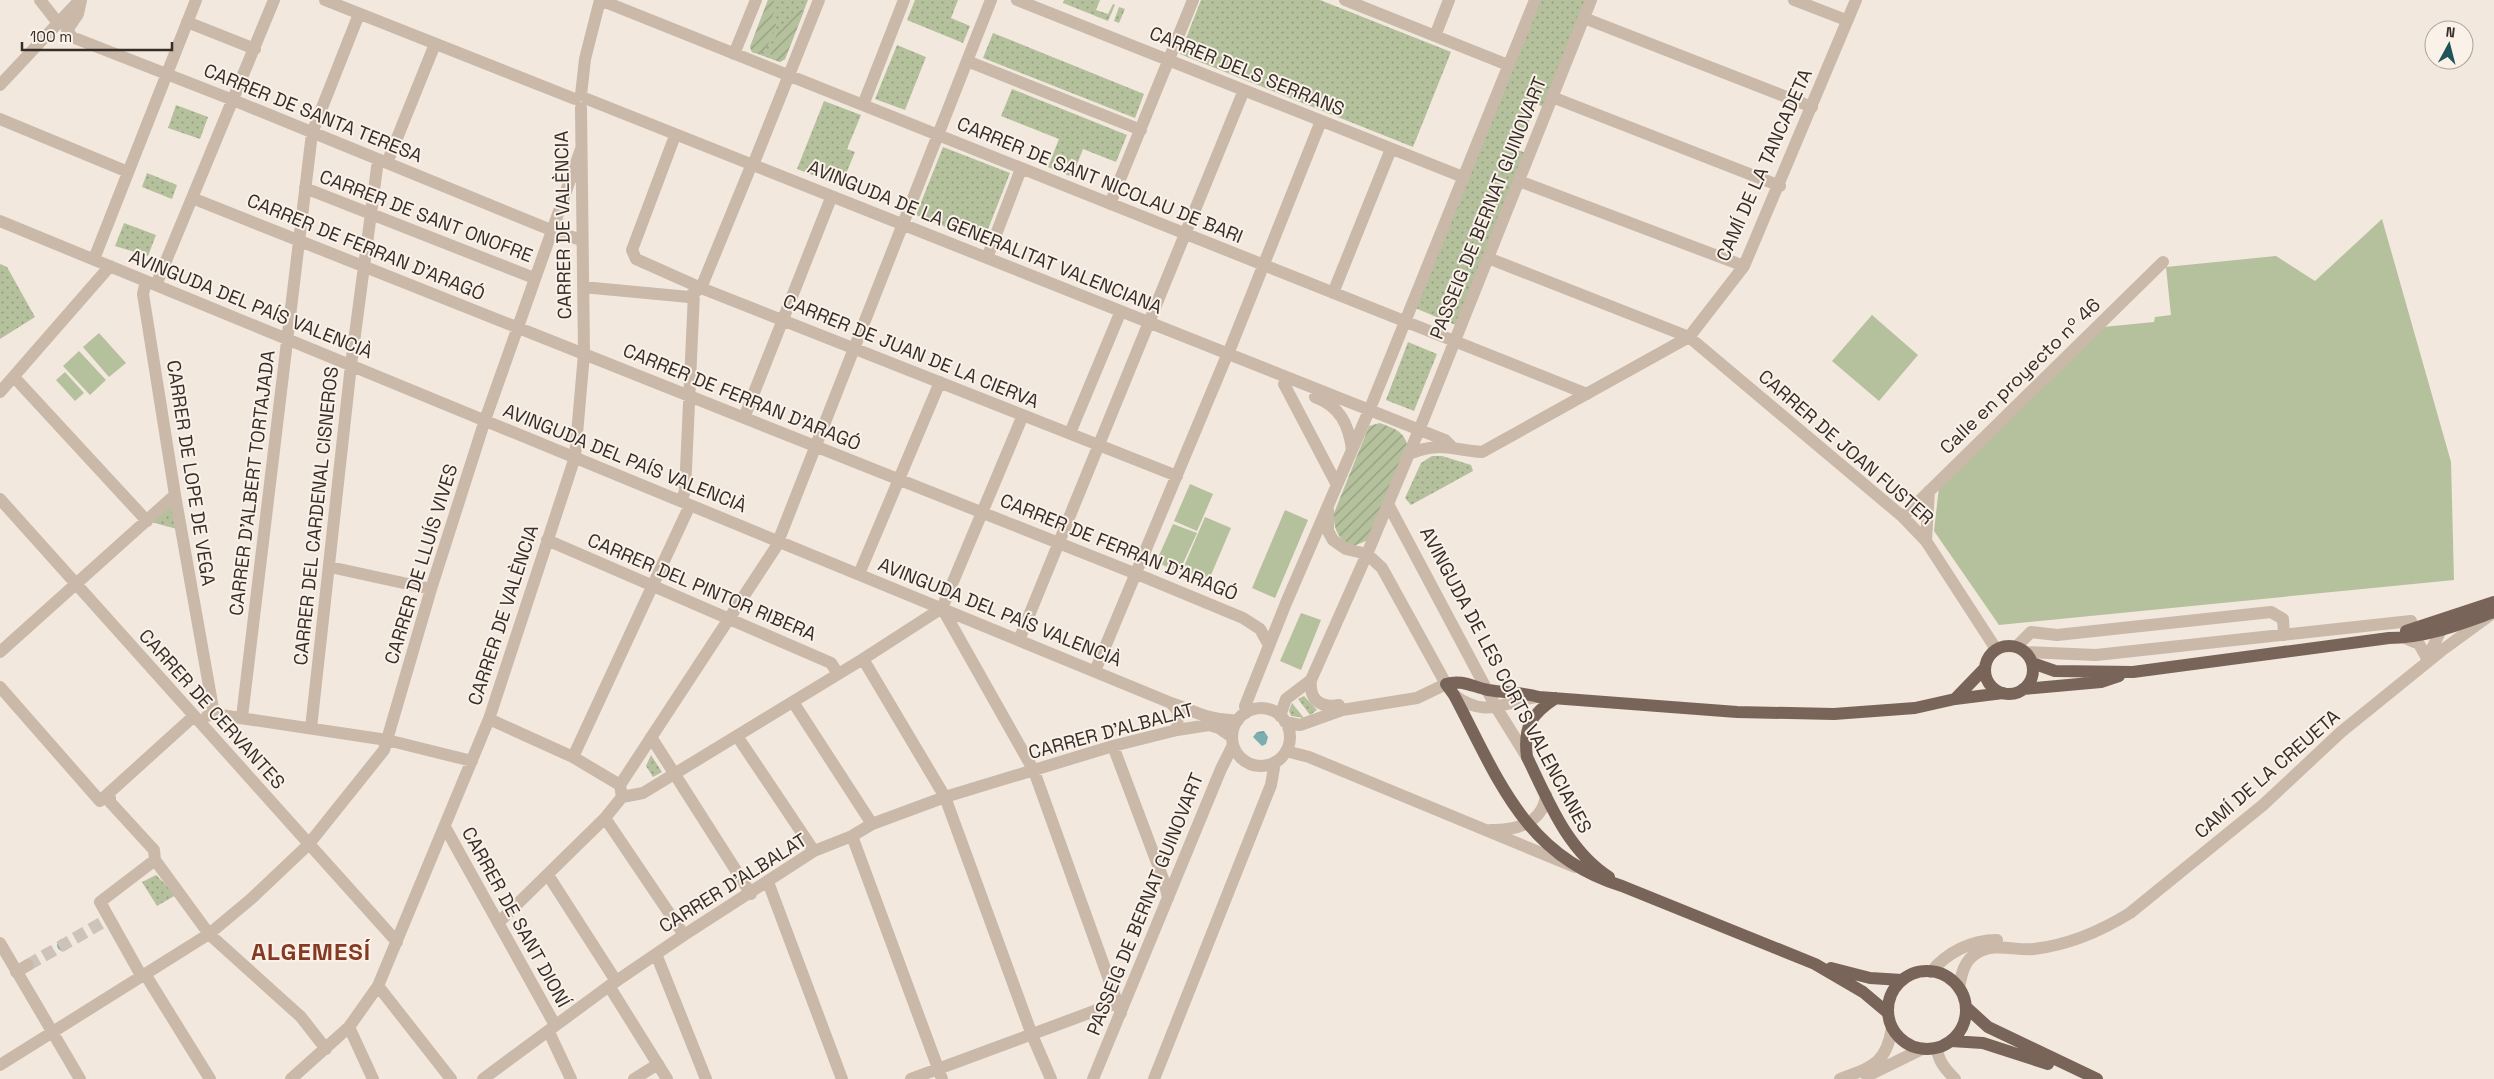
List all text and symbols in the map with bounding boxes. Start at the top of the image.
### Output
scale bar [22,20,172,52]
street label: CARRER DELS SERRANS [1146,20,1348,122]
north arrow [2424,20,2474,70]
text: N [2445,23,2456,42]
text: 100 m [30,27,72,46]
street label: CARRER DE SANTA TERESA [200,58,426,168]
street label: CAMÍ DE LA TANCADETA [1710,65,1818,265]
street label: PASSEIG DE BERNAT GUINOVART [1424,73,1552,343]
street label: CARRER DE SANT NICOLAU DE BARI [953,111,1247,249]
street label: CARRER DE VALÈNCIA [549,130,577,320]
street label: AVINGUDA DE LA GENERALITAT VALENCIANA [804,154,1166,320]
street label: CARRER DE SANT ONOFRE [316,164,536,268]
street label: CARRER DE FERRAN D'ARAGÓ [243,188,489,306]
street label: AVINGUDA DEL PAÍS VALENCIÀ [125,244,377,364]
street label: CARRER DE JUAN DE LA CIERVA [779,288,1043,414]
street label: Calle en proyecto nº 46 [1934,293,2106,459]
street label: CARRER DE FERRAN D'ARAGÓ [619,338,865,456]
street label: CARRER D'ALBERT TORTAJADA [223,349,281,617]
street label: CARRER DE LOPE DE VEGA [161,358,221,588]
street label: CARRER DE JOAN FUSTER [1753,364,1939,530]
street label: CARRER DEL CARDENAL CISNEROS [288,365,344,667]
street label: AVINGUDA DEL PAÍS VALENCIÀ [499,398,751,518]
street label: CARRER DE LLUÍS VIVES [379,461,463,667]
street label: CARRER DE FERRAN D'ARAGÓ [996,488,1242,606]
street label: CARRER DE VALÈNCIA [462,521,544,709]
street label: AVINGUDA DE LES CORTS VALENCIANES [1414,522,1598,838]
street label: CARRER DEL PINTOR RIBERA [584,527,820,647]
street label: AVINGUDA DEL PAÍS VALENCIÀ [874,552,1126,672]
street label: CARRER DE CERVANTES [133,624,291,794]
street label: CARRER D'ALBALAT [1026,697,1196,765]
street label: CAMÍ DE LA CREUETA [2189,704,2345,844]
street label: PASSEIG DE BERNAT GUINOVART [1081,769,1209,1039]
street label: CARRER DE SANT DIONÍ [456,822,576,1012]
street label: CARRER D'ALBALAT [654,827,812,939]
district label: ALGEMESÍ [251,936,371,967]

